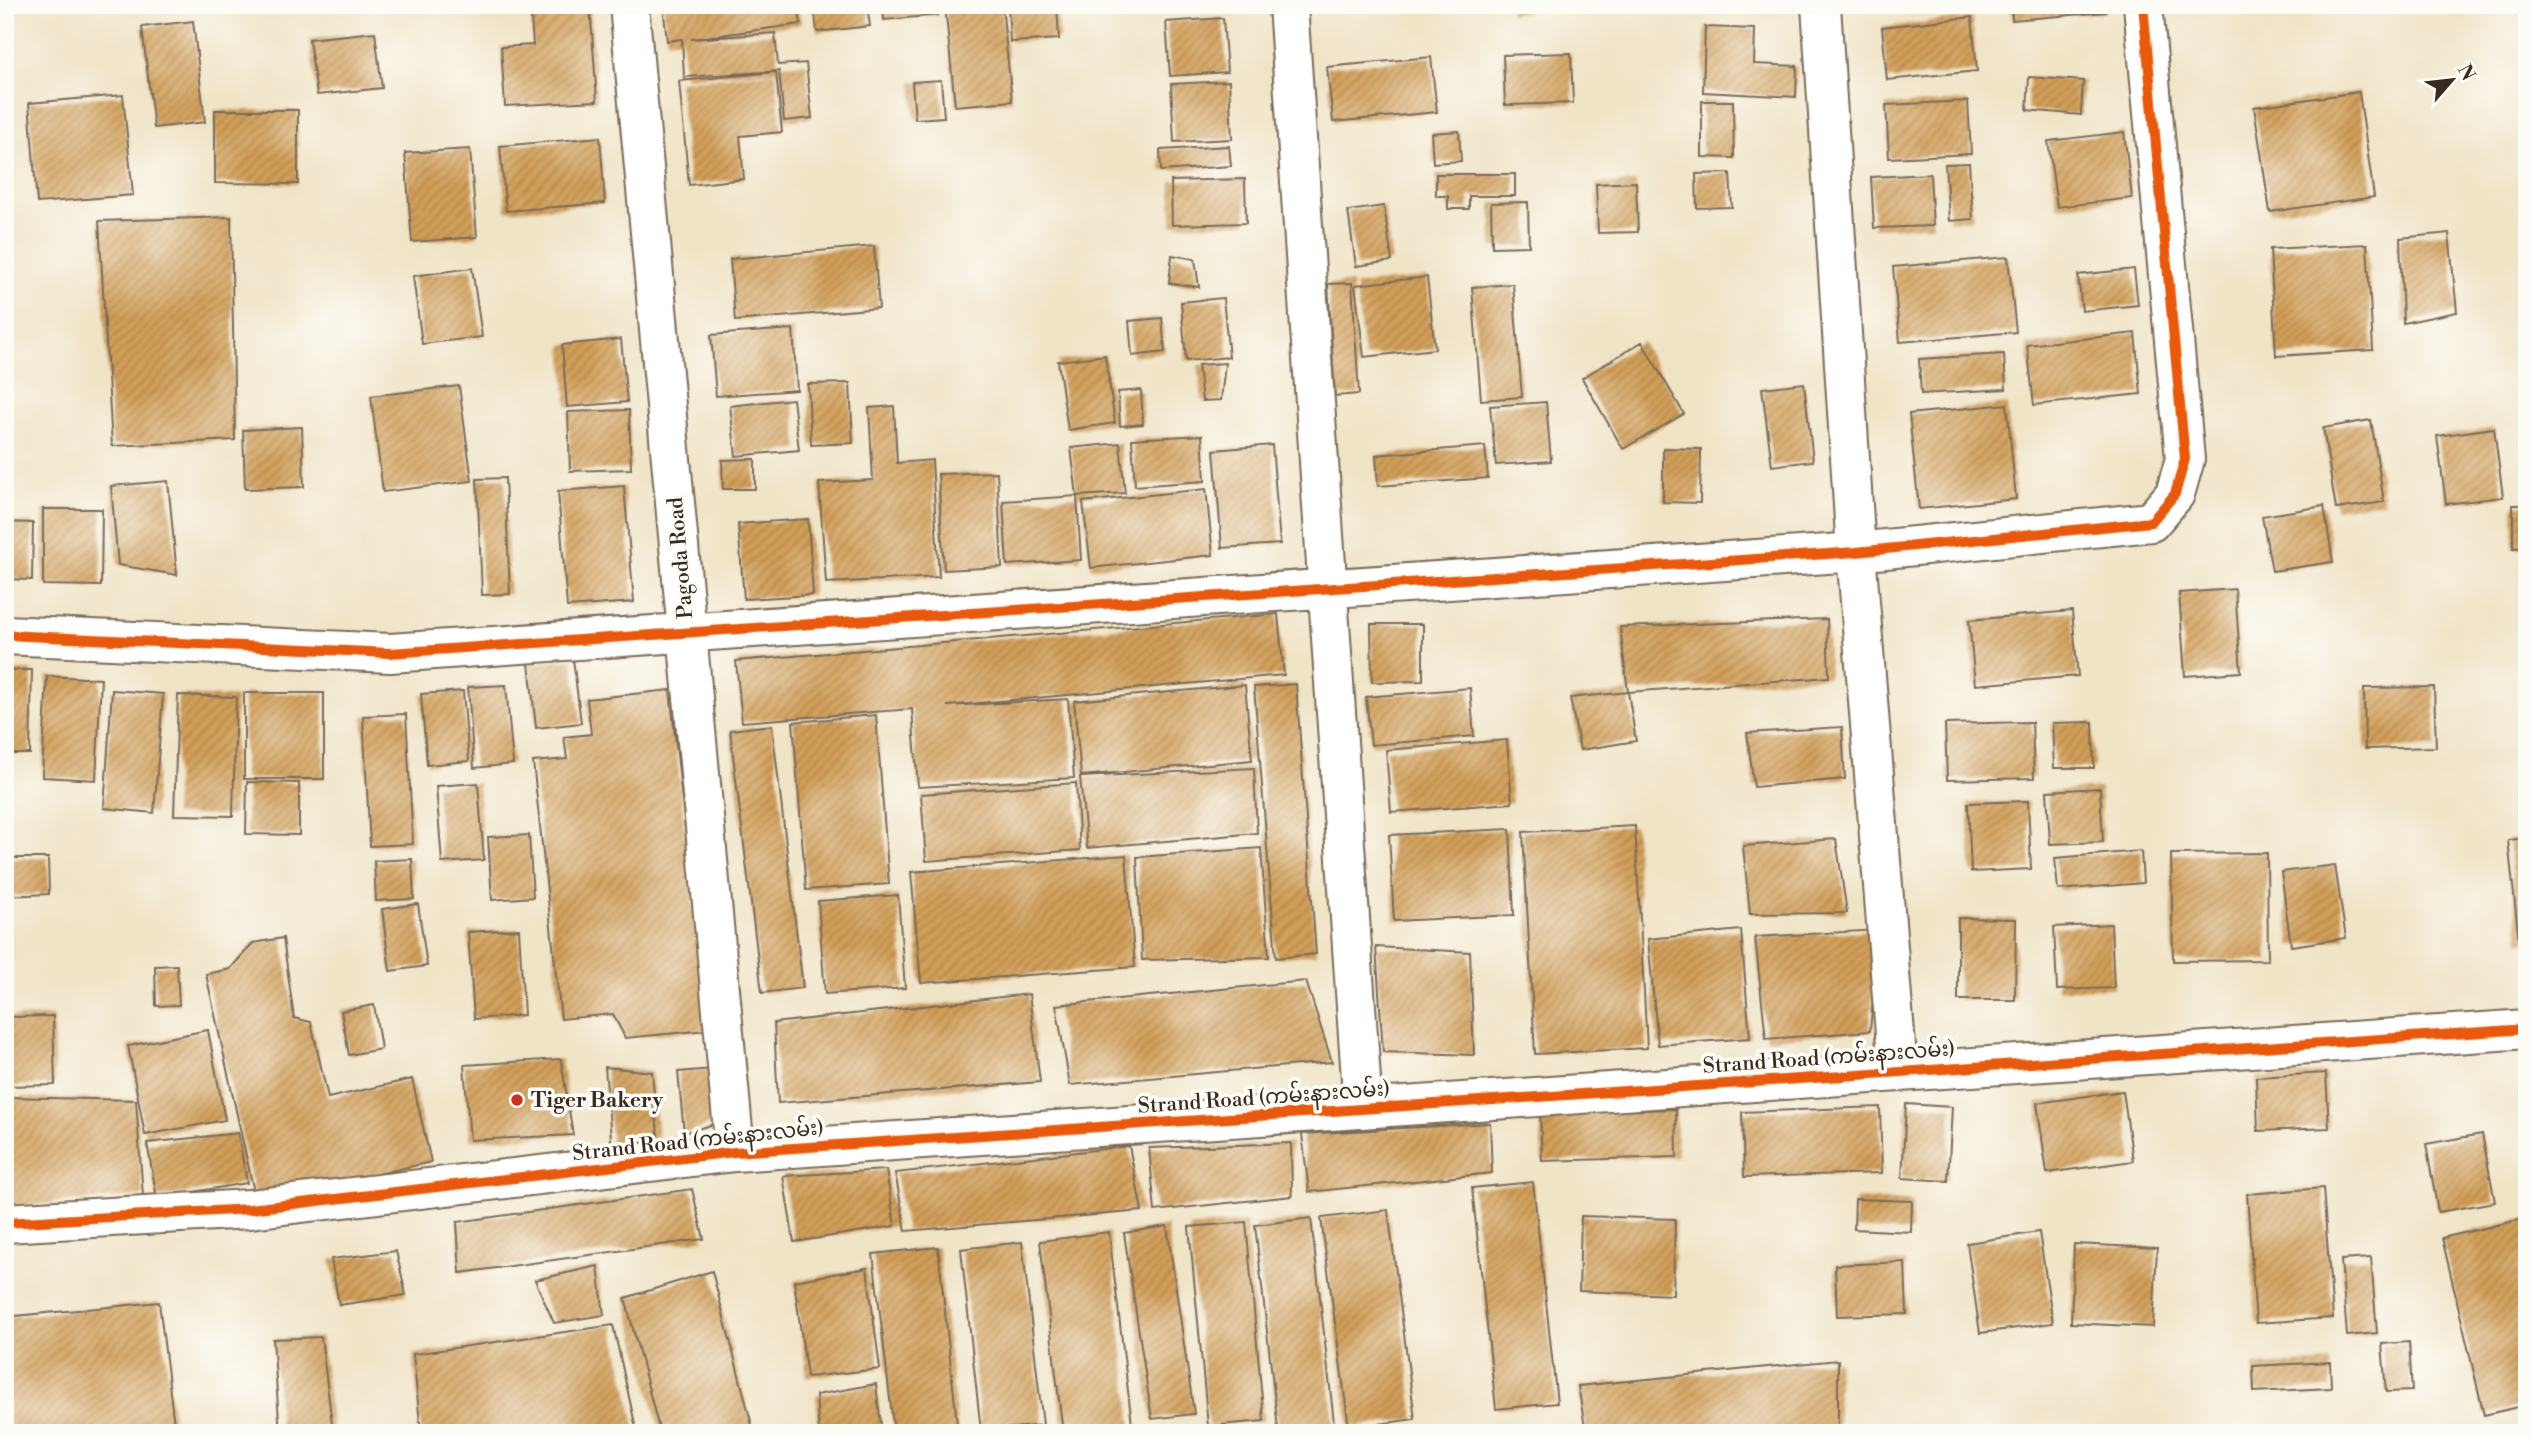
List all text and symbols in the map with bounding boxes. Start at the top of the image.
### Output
north arrow [2416,46,2486,116]
text: N [2452,60,2480,85]
street label: Pagoda Road [663,496,699,620]
street label: Strand Road (ကမ်းနားလမ်း) [1702,1032,1956,1083]
street label: Strand Road (ကမ်းနားလမ်း) [1137,1072,1391,1123]
place label: Tiger Bakery [531,1088,663,1114]
marker: Tiger Bakery [509,1092,525,1108]
street label: Strand Road (ကမ်းနားလမ်း) [571,1111,826,1170]

